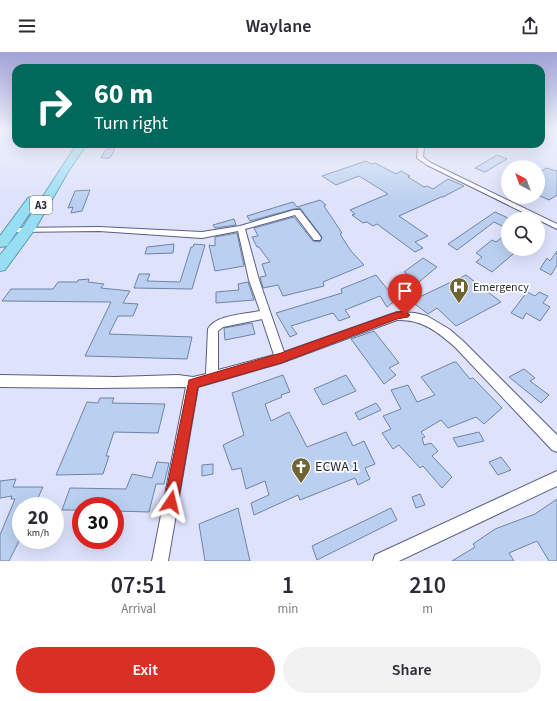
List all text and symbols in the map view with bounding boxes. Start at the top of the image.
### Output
text: Waylane [246,14,311,39]
icon: menu [16,15,38,37]
icon: share [519,15,541,37]
text: 60 m [94,74,153,114]
icon: right [28,80,80,132]
text: Turn right [94,111,168,136]
north arrow [501,160,545,204]
map controls [501,160,545,256]
road number: A3 [30,196,52,214]
button: search [501,212,545,256]
pin [388,274,422,315]
hospital icon: Emergency [448,276,470,304]
place label: Emergency [473,279,529,296]
icon: arrive [394,280,416,302]
church icon: ECWA 1 [290,456,312,484]
place label: ECWA 1 [315,457,359,477]
position arrow [150,481,192,523]
speed limit sign: 30 [72,497,124,549]
text: 20 [27,504,49,532]
text: km/h [27,526,49,540]
text: 07:51 [111,568,167,603]
text: 1 [282,568,294,603]
text: 210 [409,568,446,603]
text: Arrival [121,600,156,618]
text: min [277,600,298,618]
text: m [422,600,433,618]
button: Exit [16,647,275,693]
button: Share [283,647,541,693]

